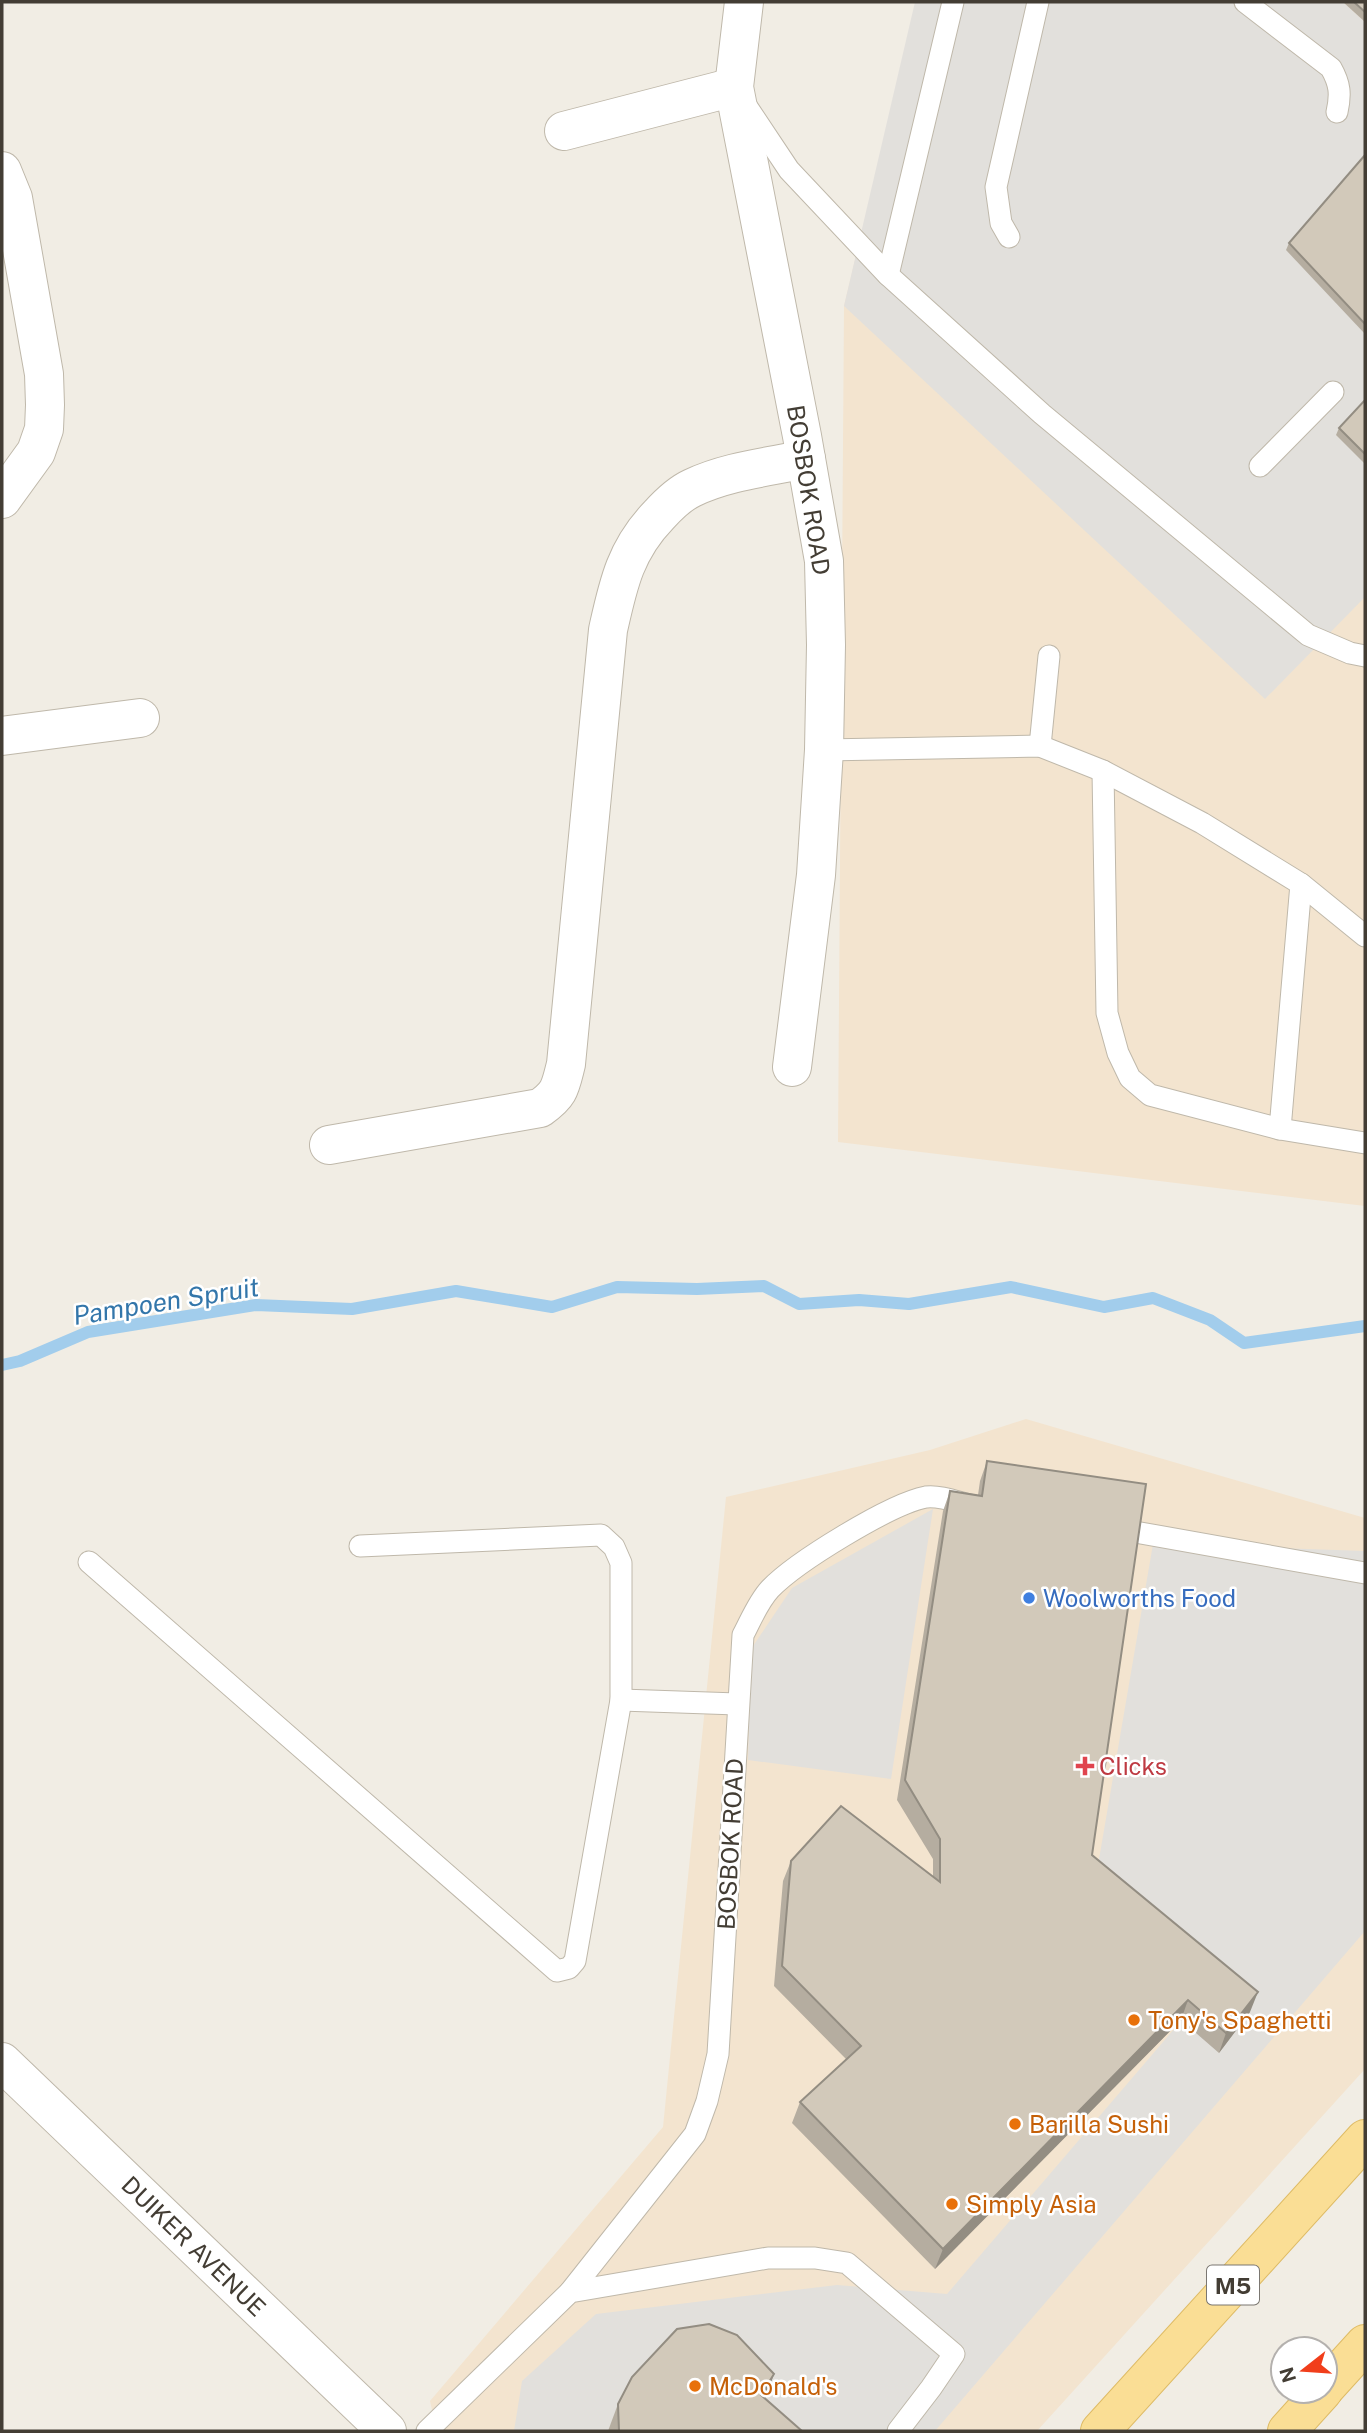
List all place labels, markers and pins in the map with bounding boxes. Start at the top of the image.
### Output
place label: Woolworths Food [1043,1584,1236,1612]
marker: Woolworths Food [1021,1590,1037,1606]
place label: Clicks [1099,1752,1167,1780]
marker: Clicks [1077,1758,1093,1774]
place label: Tony's Spaghetti [1148,2006,1331,2034]
marker: Tony's Spaghetti [1126,2012,1142,2028]
place label: Barilla Sushi [1029,2110,1169,2138]
marker: Barilla Sushi [1007,2116,1023,2132]
place label: Simply Asia [966,2190,1097,2218]
marker: Simply Asia [944,2196,960,2212]
place label: McDonald's [709,2372,837,2400]
marker: McDonald's [687,2378,703,2394]

